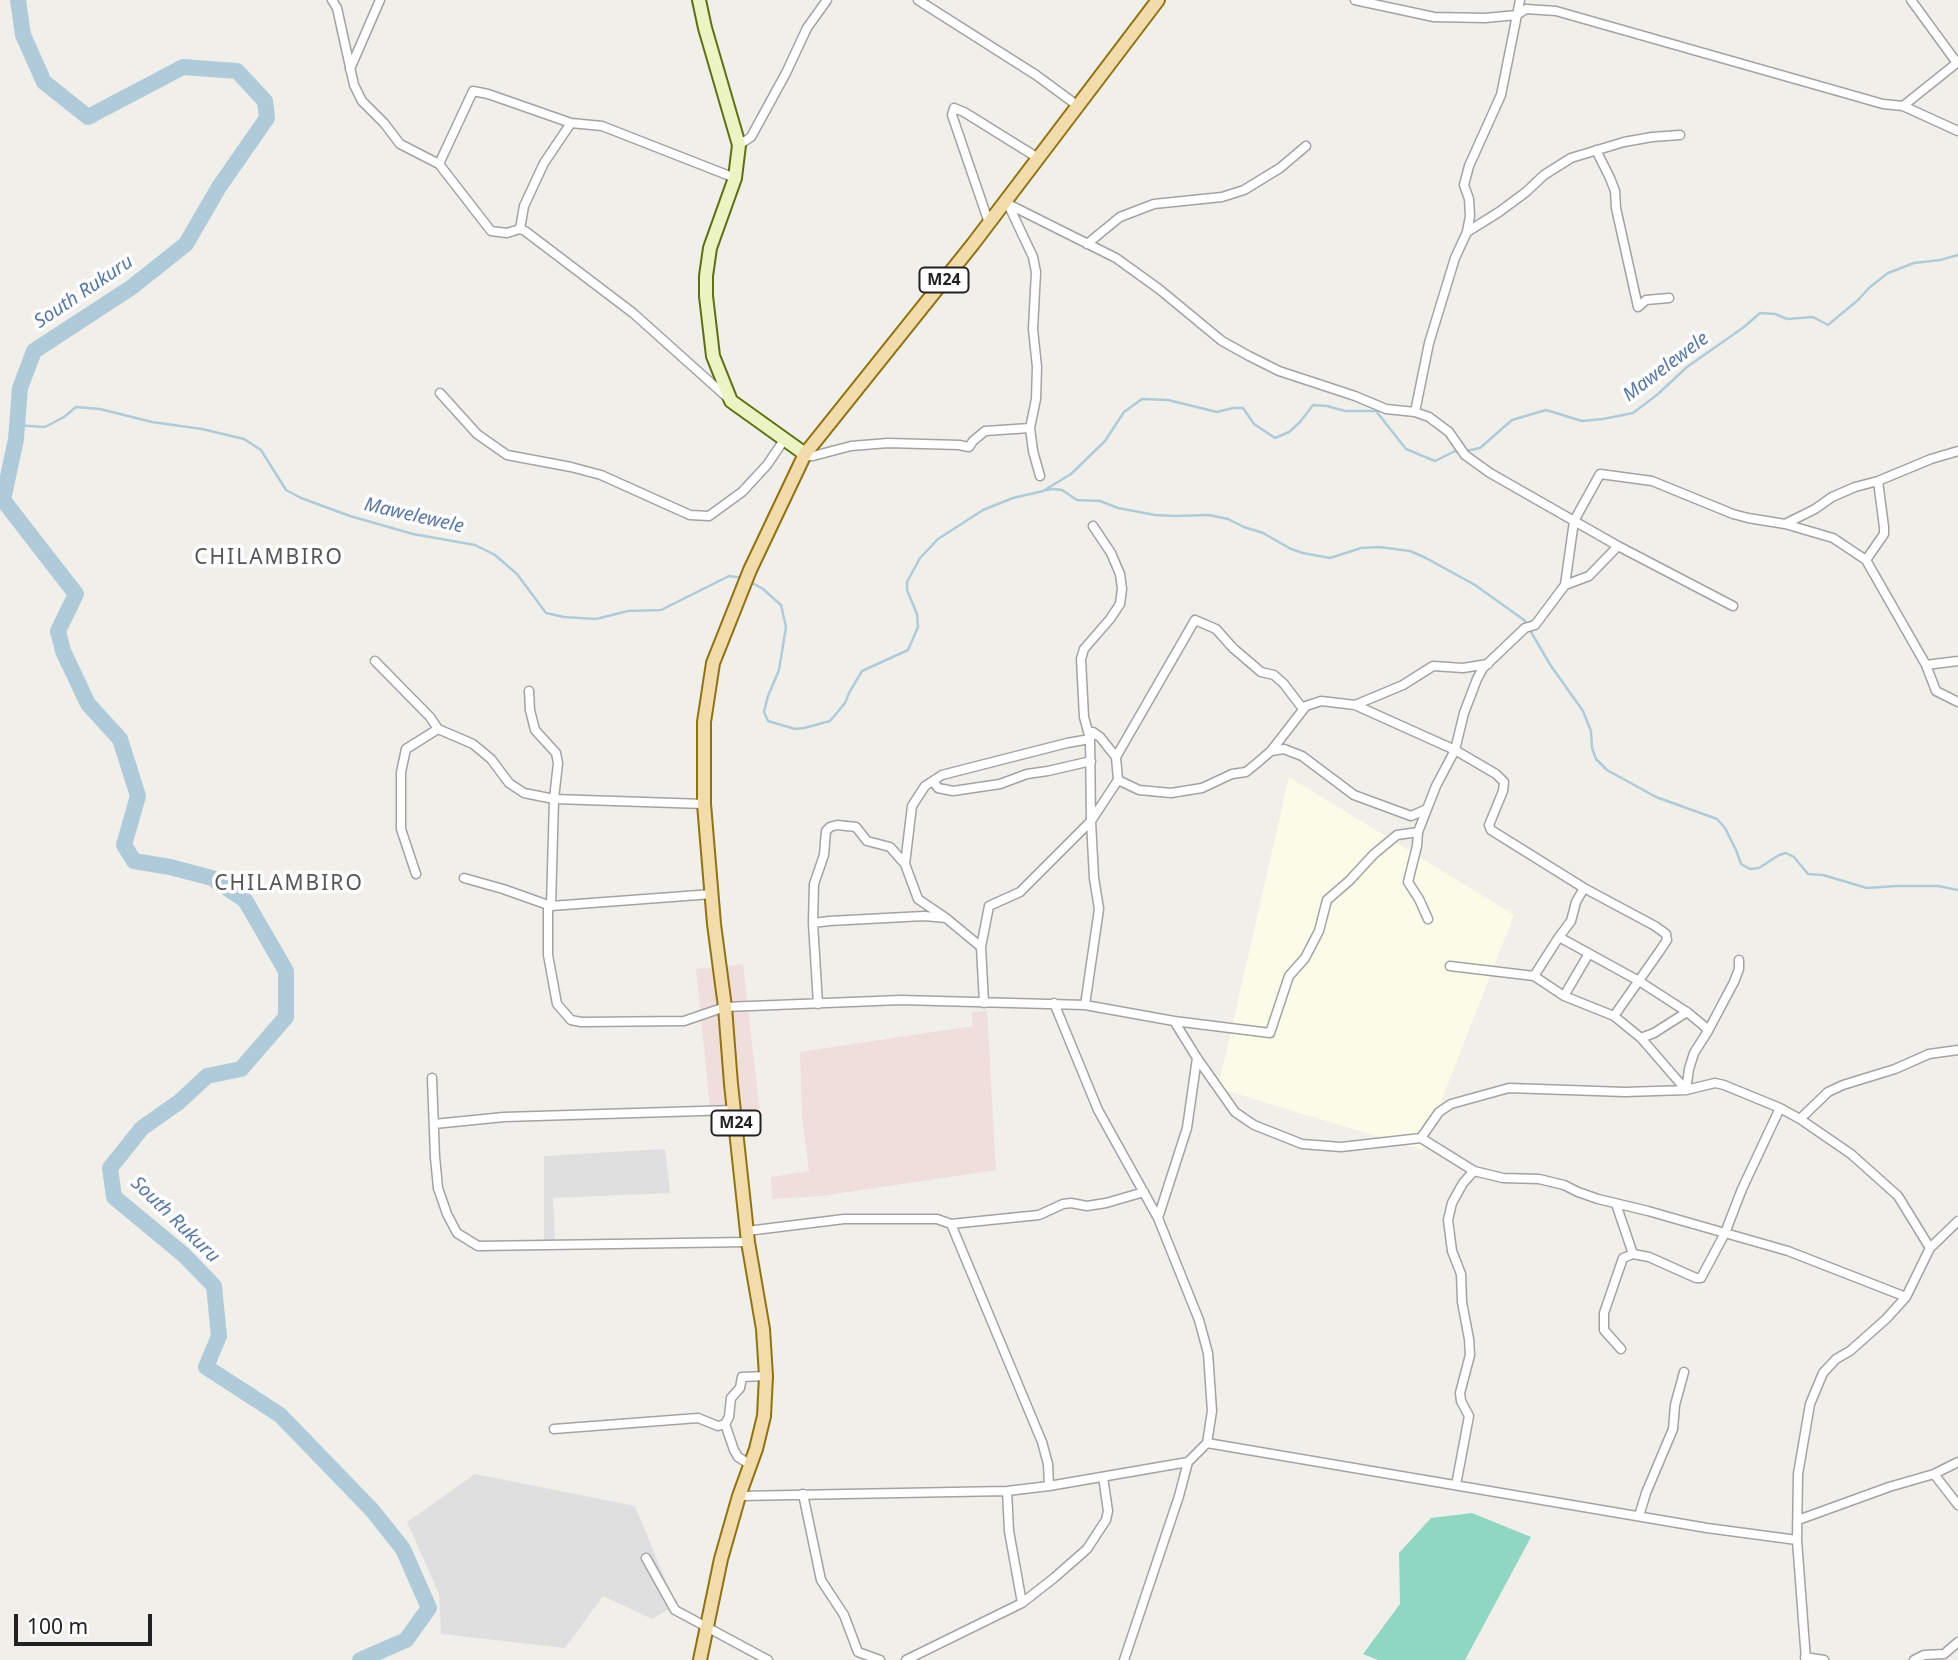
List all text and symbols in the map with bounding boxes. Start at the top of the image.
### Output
water label: South Rukuru [30,251,138,333]
road number: M24 [920,268,968,292]
water label: Mawelewele [1619,327,1713,407]
water label: Mawelewele [362,493,466,539]
district label: CHILAMBIRO [195,545,343,571]
district label: CHILAMBIRO [215,871,363,897]
road number: M24 [712,1110,760,1135]
water label: South Rukuru [126,1172,224,1268]
scale bar [18,1600,156,1644]
text: 100 m [27,1612,88,1640]

